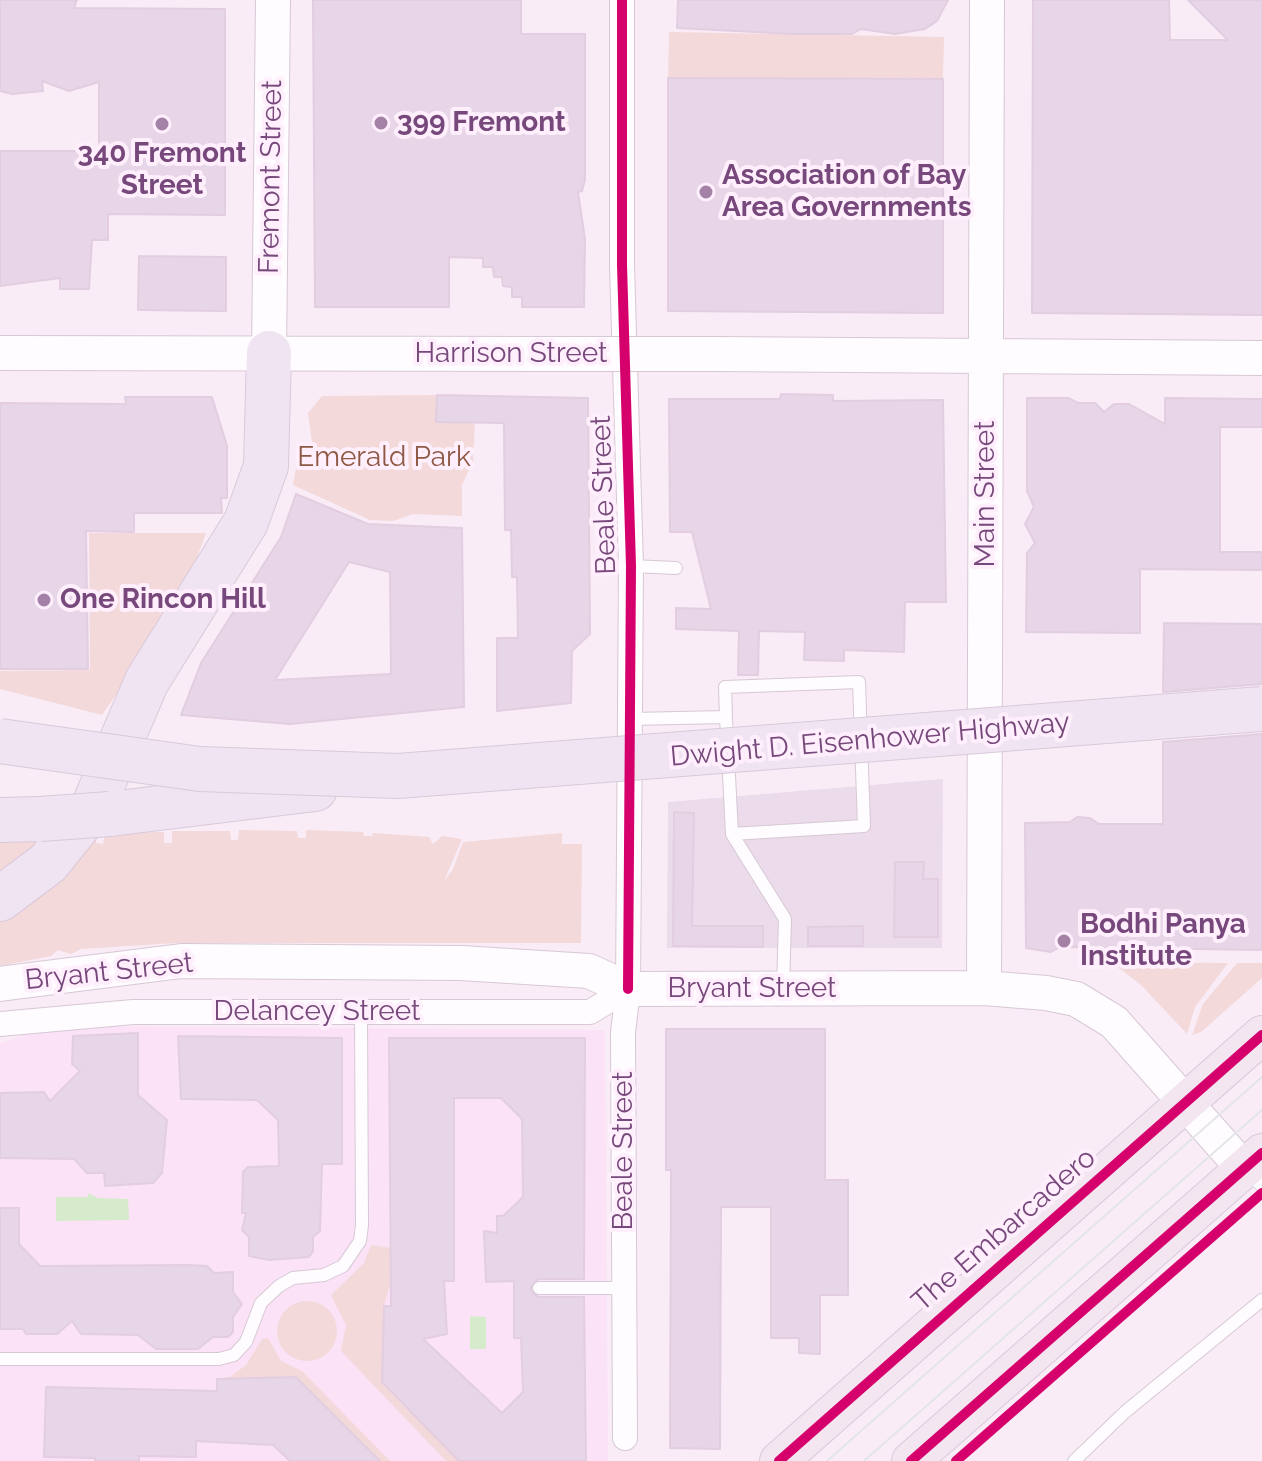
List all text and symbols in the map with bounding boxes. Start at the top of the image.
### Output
street label: Fremont Street [253,80,289,274]
place label: 399 Fremont [397,106,566,140]
marker: 399 Fremont [372,114,390,132]
marker: 340 Fremont Street [153,115,171,133]
place label: 340 Fremont Street [78,137,246,203]
place label: Association of Bay Area Governments [722,159,971,225]
marker: Association of Bay Area Governments [697,183,715,201]
street label: Harrison Street [415,337,607,371]
street label: Beale Street [584,415,624,575]
street label: Main Street [969,421,1003,567]
park label: Emerald Park [297,441,471,475]
place label: One Rincon Hill [60,583,266,617]
marker: One Rincon Hill [35,591,53,609]
street label: Dwight D. Eisenhower Highway [669,706,1071,774]
place label: Bodhi Panya Institute [1080,908,1246,974]
marker: Bodhi Panya Institute [1055,932,1073,950]
street label: Bryant Street [23,946,195,998]
street label: Bryant Street [668,972,836,1006]
street label: Delancey Street [214,995,420,1029]
street label: Beale Street [607,1071,641,1231]
street label: The Embarcadero [905,1141,1103,1319]

